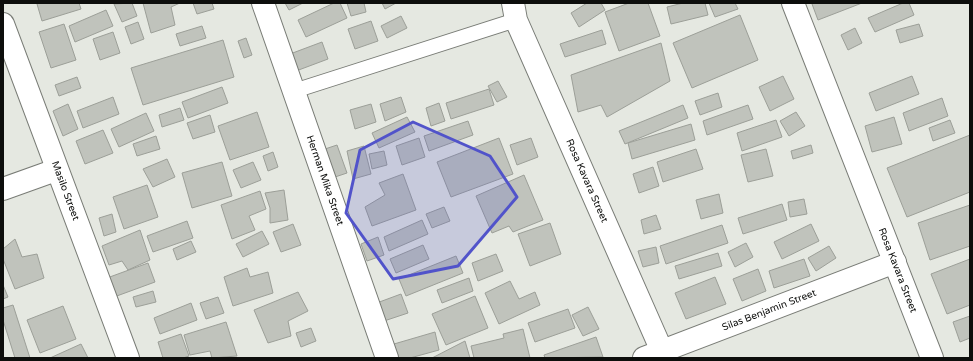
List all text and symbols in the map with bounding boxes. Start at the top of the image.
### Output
street label: Herman Mika Street [304,134,346,227]
street label: Rosa Kavara Street [563,137,611,225]
street label: Masilo Street [49,159,82,222]
street label: Rosa Kavara Street [876,226,920,315]
street label: Silas Benjamin Street [720,287,818,334]

